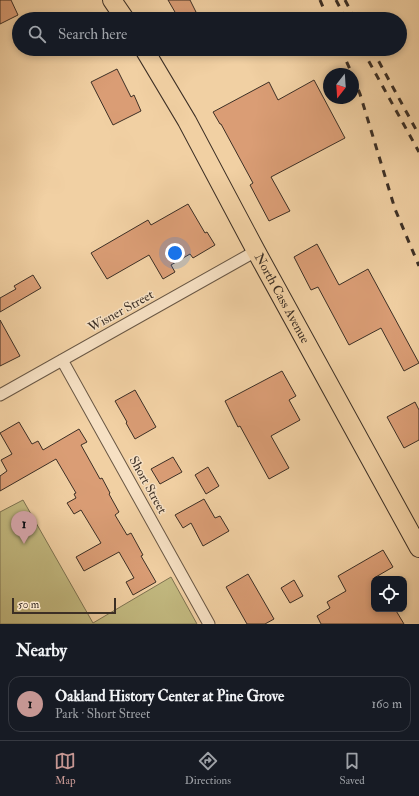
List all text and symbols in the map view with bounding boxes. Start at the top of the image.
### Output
search box [12,12,407,56]
icon: search [26,23,48,45]
text: Search here [58,25,127,44]
north arrow [323,68,359,104]
your location [165,243,185,263]
street label: North Cass Avenue [251,250,313,347]
street label: Wisner Street [85,287,156,336]
street label: Short Street [126,453,170,517]
pin: 1 [11,511,37,544]
map controls [371,576,407,612]
button: locate [371,576,407,612]
scale bar [12,596,116,615]
text: 50 m [18,598,39,611]
text: Nearby [16,640,67,661]
text: Oakland History Center at Pine Grove [55,687,284,706]
text: 1 [28,696,32,712]
text: 160 m [371,696,402,712]
text: Park · Short Street [55,706,150,722]
tab: Map [54,750,76,787]
tab: Directions [185,750,231,787]
tab: Saved [340,750,365,787]

